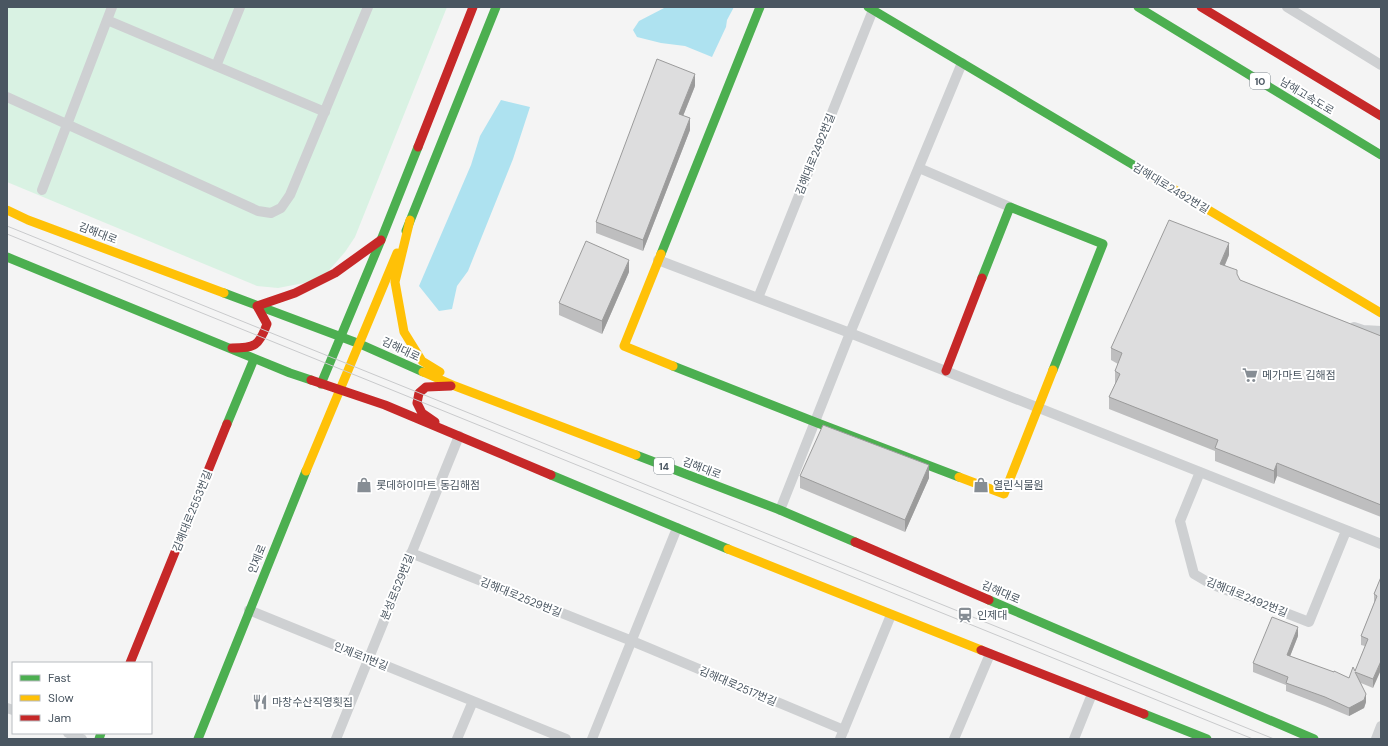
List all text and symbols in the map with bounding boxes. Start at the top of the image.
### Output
road number: 10 [1250,73,1270,89]
street label: 남해고속도로 [1277,74,1337,118]
street label: 김해대로2492번길 [792,111,838,197]
street label: 김해대로2492번길 [1130,160,1212,216]
street label: 김해대로 [77,219,119,247]
street label: 김해대로 [380,334,422,364]
supermarket icon: 메가마트 김해점 [1241,366,1259,384]
place label: 메가마트 김해점 [1262,368,1336,382]
street label: 김해대로 [681,454,723,482]
road number: 14 [654,458,674,474]
street label: 김해대로2553번길 [169,468,215,554]
shop icon: 롯데하이마트 동김해점 [355,476,373,494]
shop icon: 열린식물원 [972,476,990,494]
place label: 롯데하이마트 동김해점 [376,478,480,492]
place label: 열린식물원 [993,478,1044,492]
street label: 인제로 [245,542,269,576]
street label: 분성로529번길 [377,552,417,622]
street label: 김해대로2529번길 [478,574,564,620]
street label: 김해대로2492번길 [1204,574,1290,620]
street label: 김해대로 [980,578,1022,606]
station icon: 인제대 [956,606,974,624]
place label: 인제대 [977,608,1007,622]
street label: 인제로11번길 [332,639,390,673]
legend [12,662,152,734]
street label: 김해대로2517번길 [697,663,779,709]
text: Fast [48,670,71,686]
text: Slow [48,690,74,706]
restaurant icon: 마창수산직영횟집 [251,693,269,711]
place label: 마창수산직영횟집 [272,695,353,709]
text: Jam [48,710,71,726]

